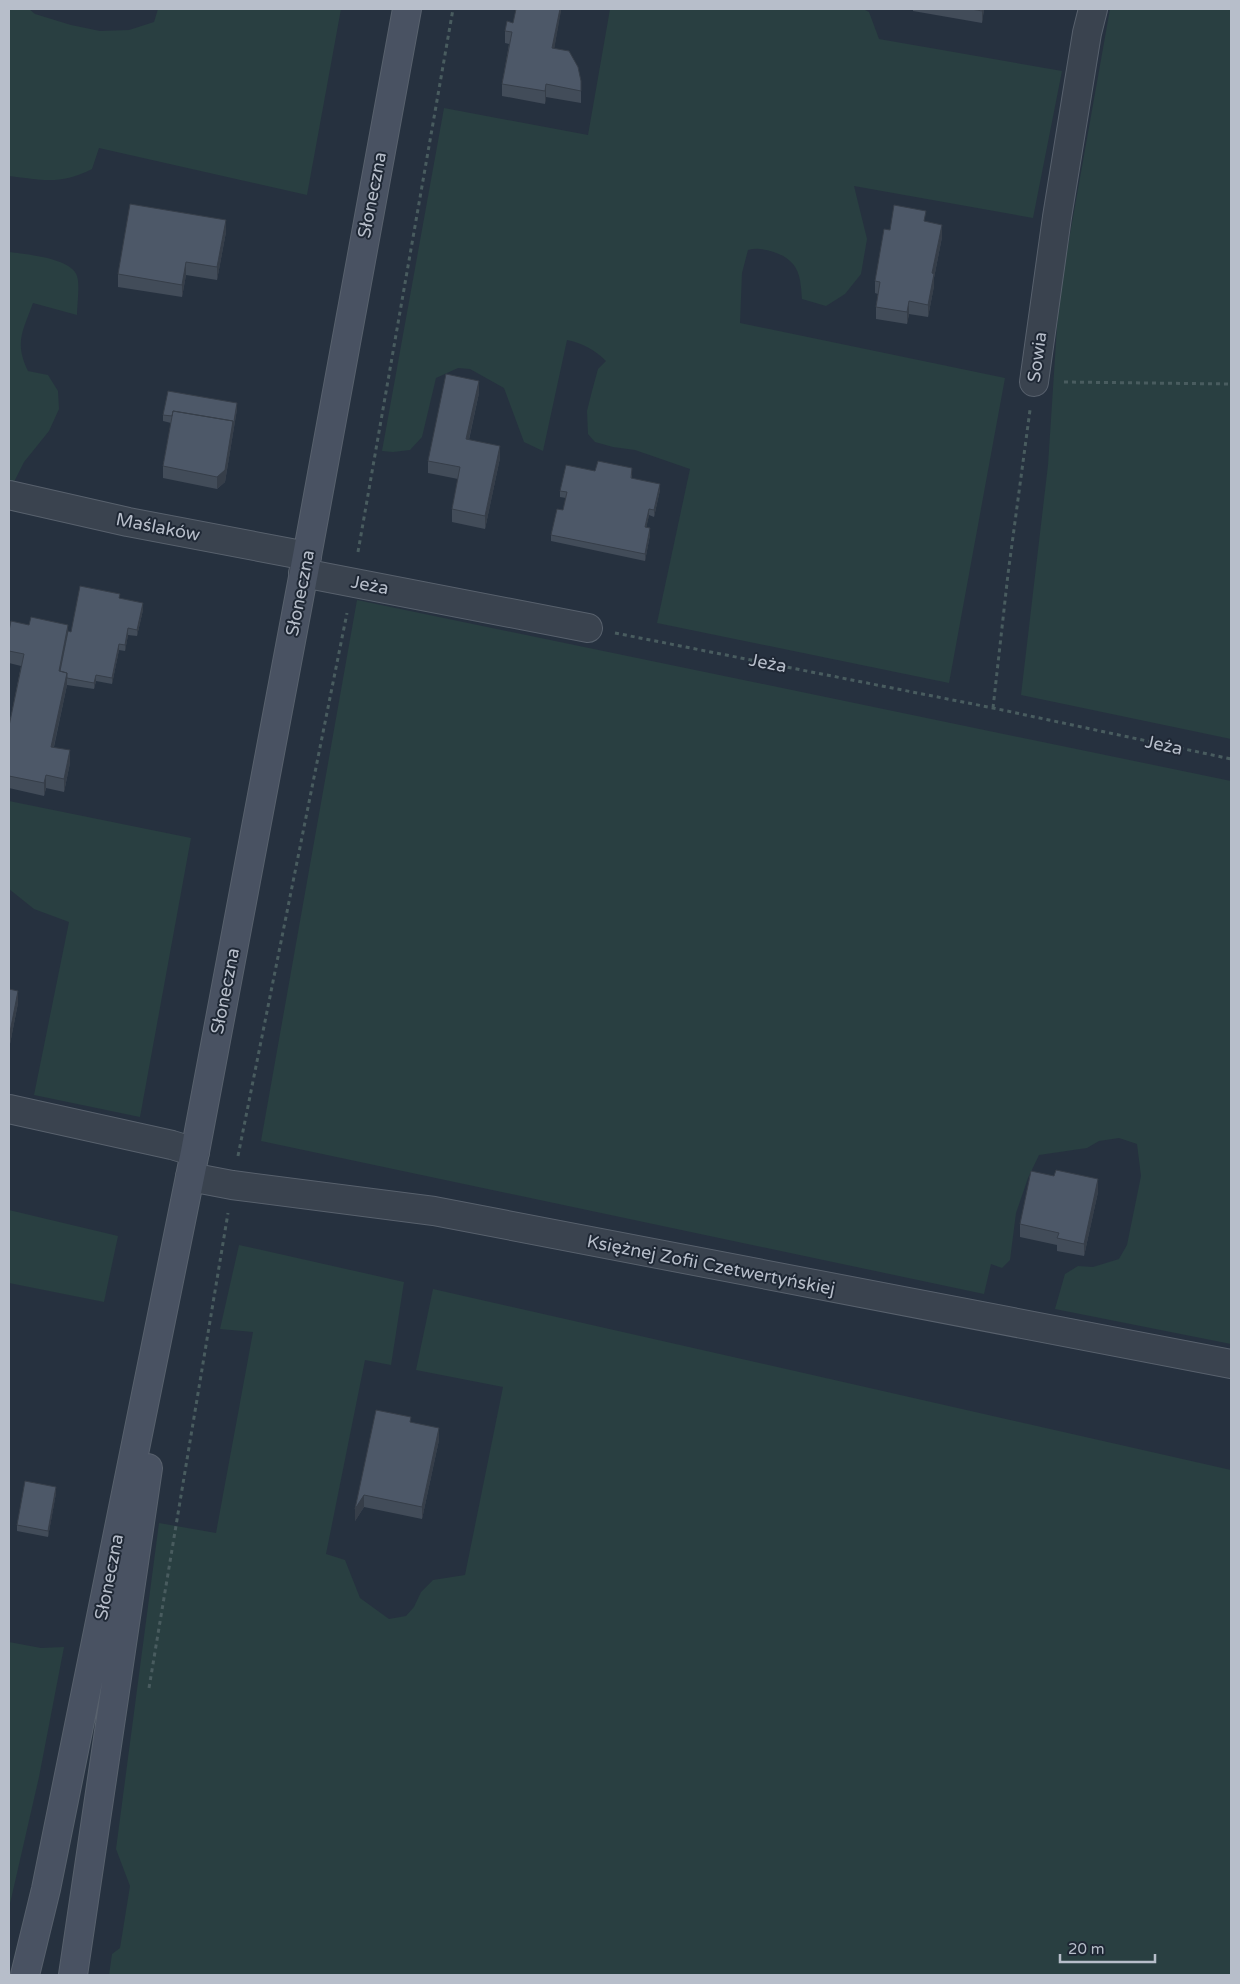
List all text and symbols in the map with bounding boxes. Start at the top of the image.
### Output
street label: Słoneczna [353,150,391,240]
street label: Sowia [1023,330,1051,384]
street label: Maślaków [114,508,202,546]
street label: Słoneczna [281,548,319,638]
street label: Jeża [349,571,391,599]
street label: Jeża [747,649,789,677]
street label: Jeża [1143,730,1185,760]
street label: Słoneczna [206,946,244,1036]
street label: Księżnej Zofii Czetwertyńskiej [585,1230,837,1300]
street label: Słoneczna [90,1532,128,1622]
scale bar [1060,1932,1155,1964]
text: 20 m [1068,1940,1105,1958]

